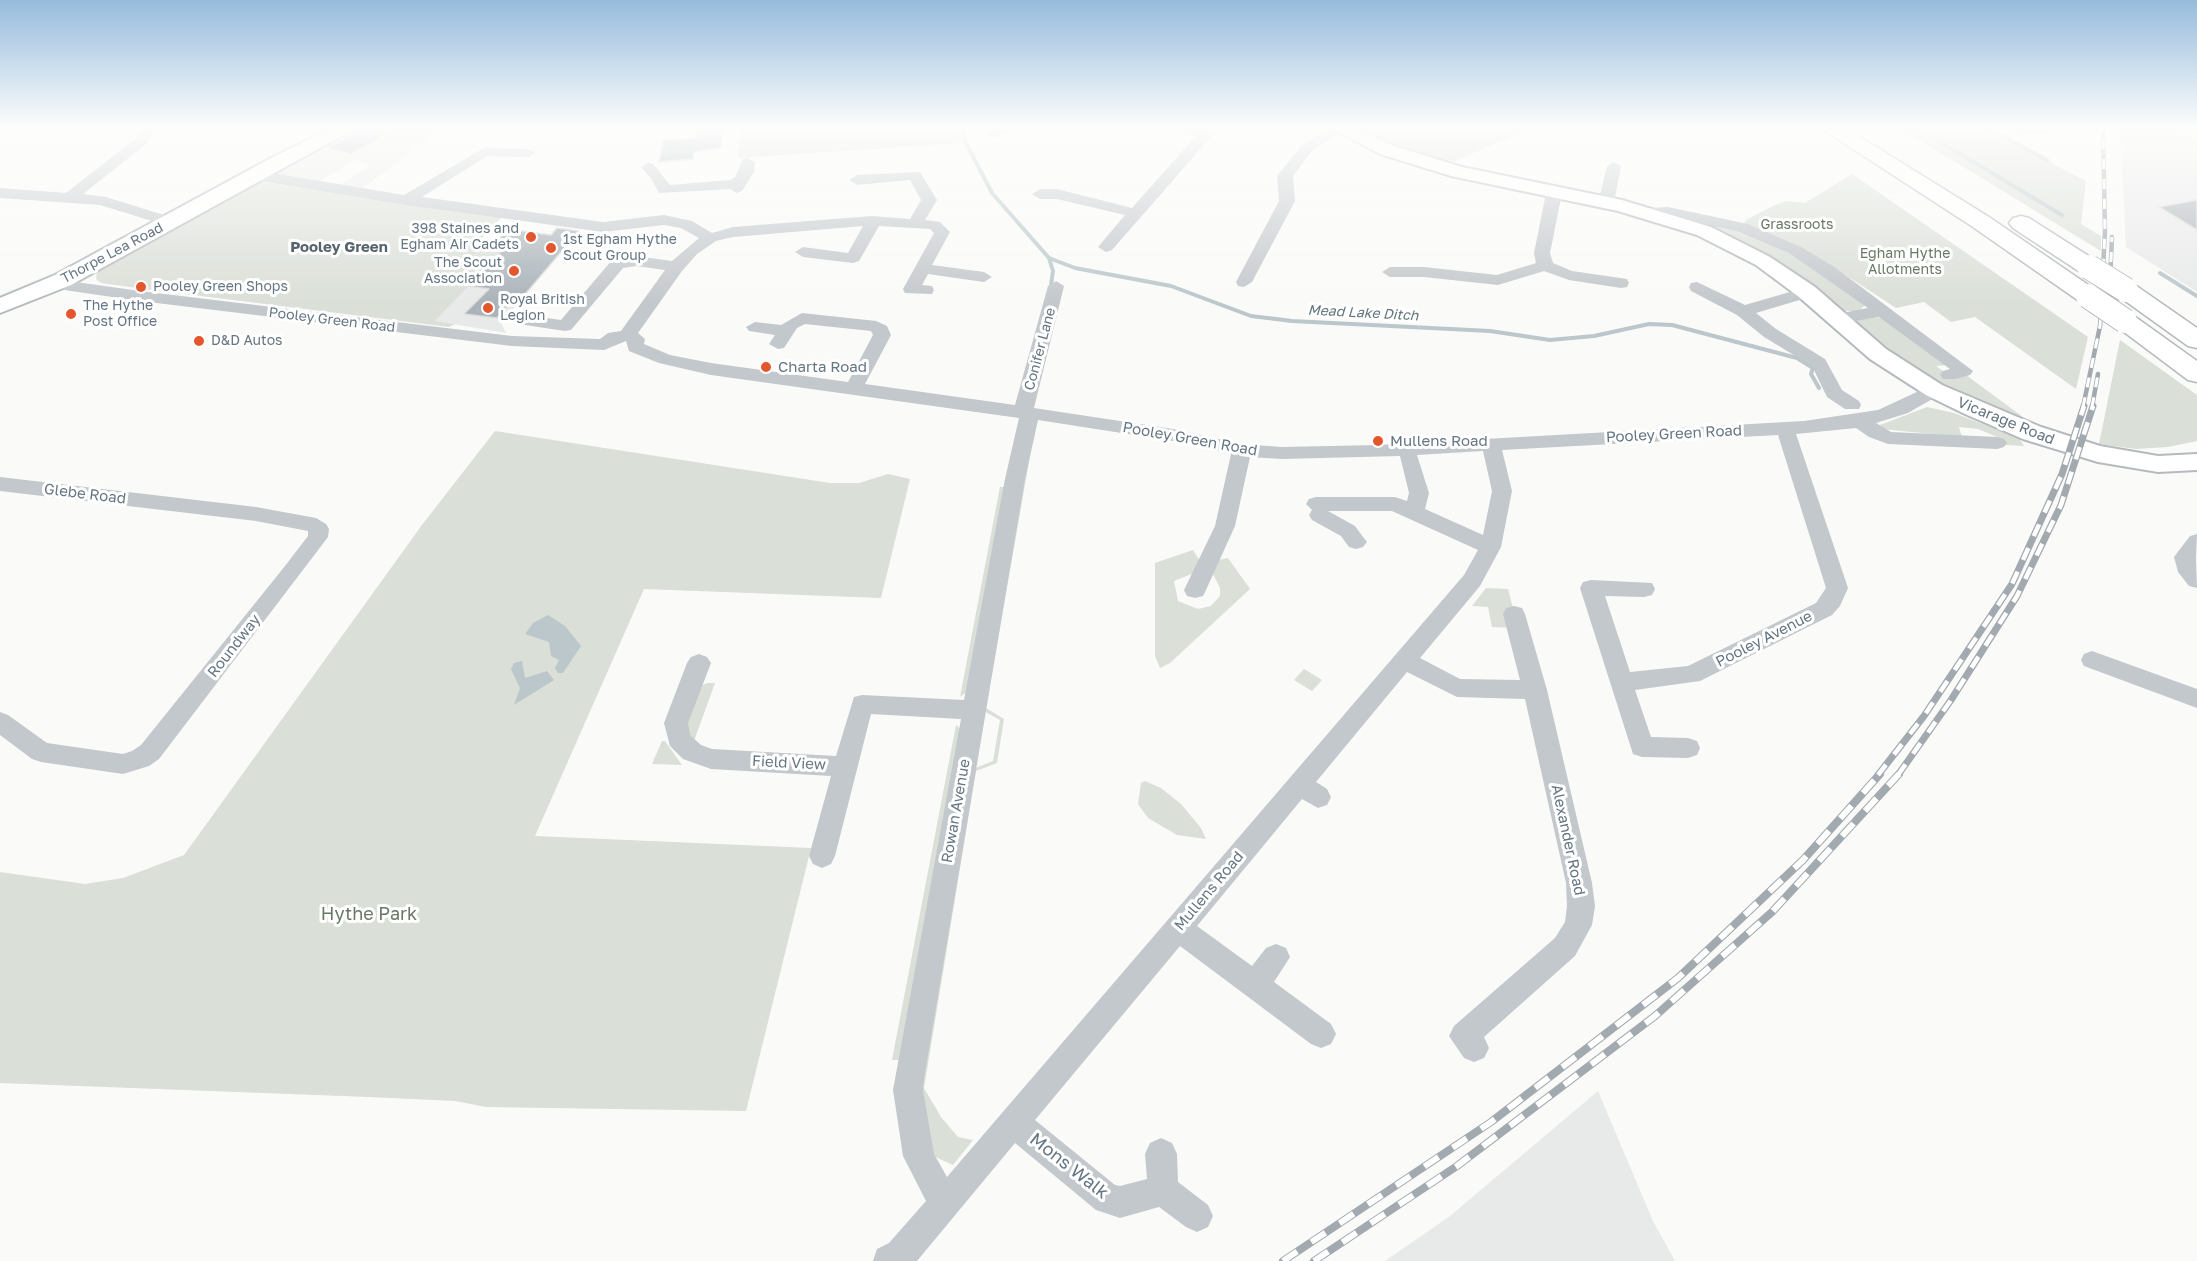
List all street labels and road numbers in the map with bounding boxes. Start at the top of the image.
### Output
street label: Thorpe Lea Road [58,219,166,287]
street label: Pooley Green Road [268,304,396,336]
street label: Conifer Lane [1021,306,1059,392]
street label: Vicarage Road [1955,393,2057,449]
street label: Pooley Green Road [1121,418,1259,460]
street label: Pooley Green Road [1605,421,1743,447]
street label: Glebe Road [43,480,127,508]
street label: Pooley Avenue [1713,607,1815,671]
street label: Roundway [204,611,264,681]
street label: Field View [752,752,826,774]
street label: Rowan Avenue [938,758,974,864]
street label: Alexander Road [1547,783,1589,897]
street label: Mullens Road [1171,848,1247,934]
street label: Mons Walk [1025,1129,1113,1203]

